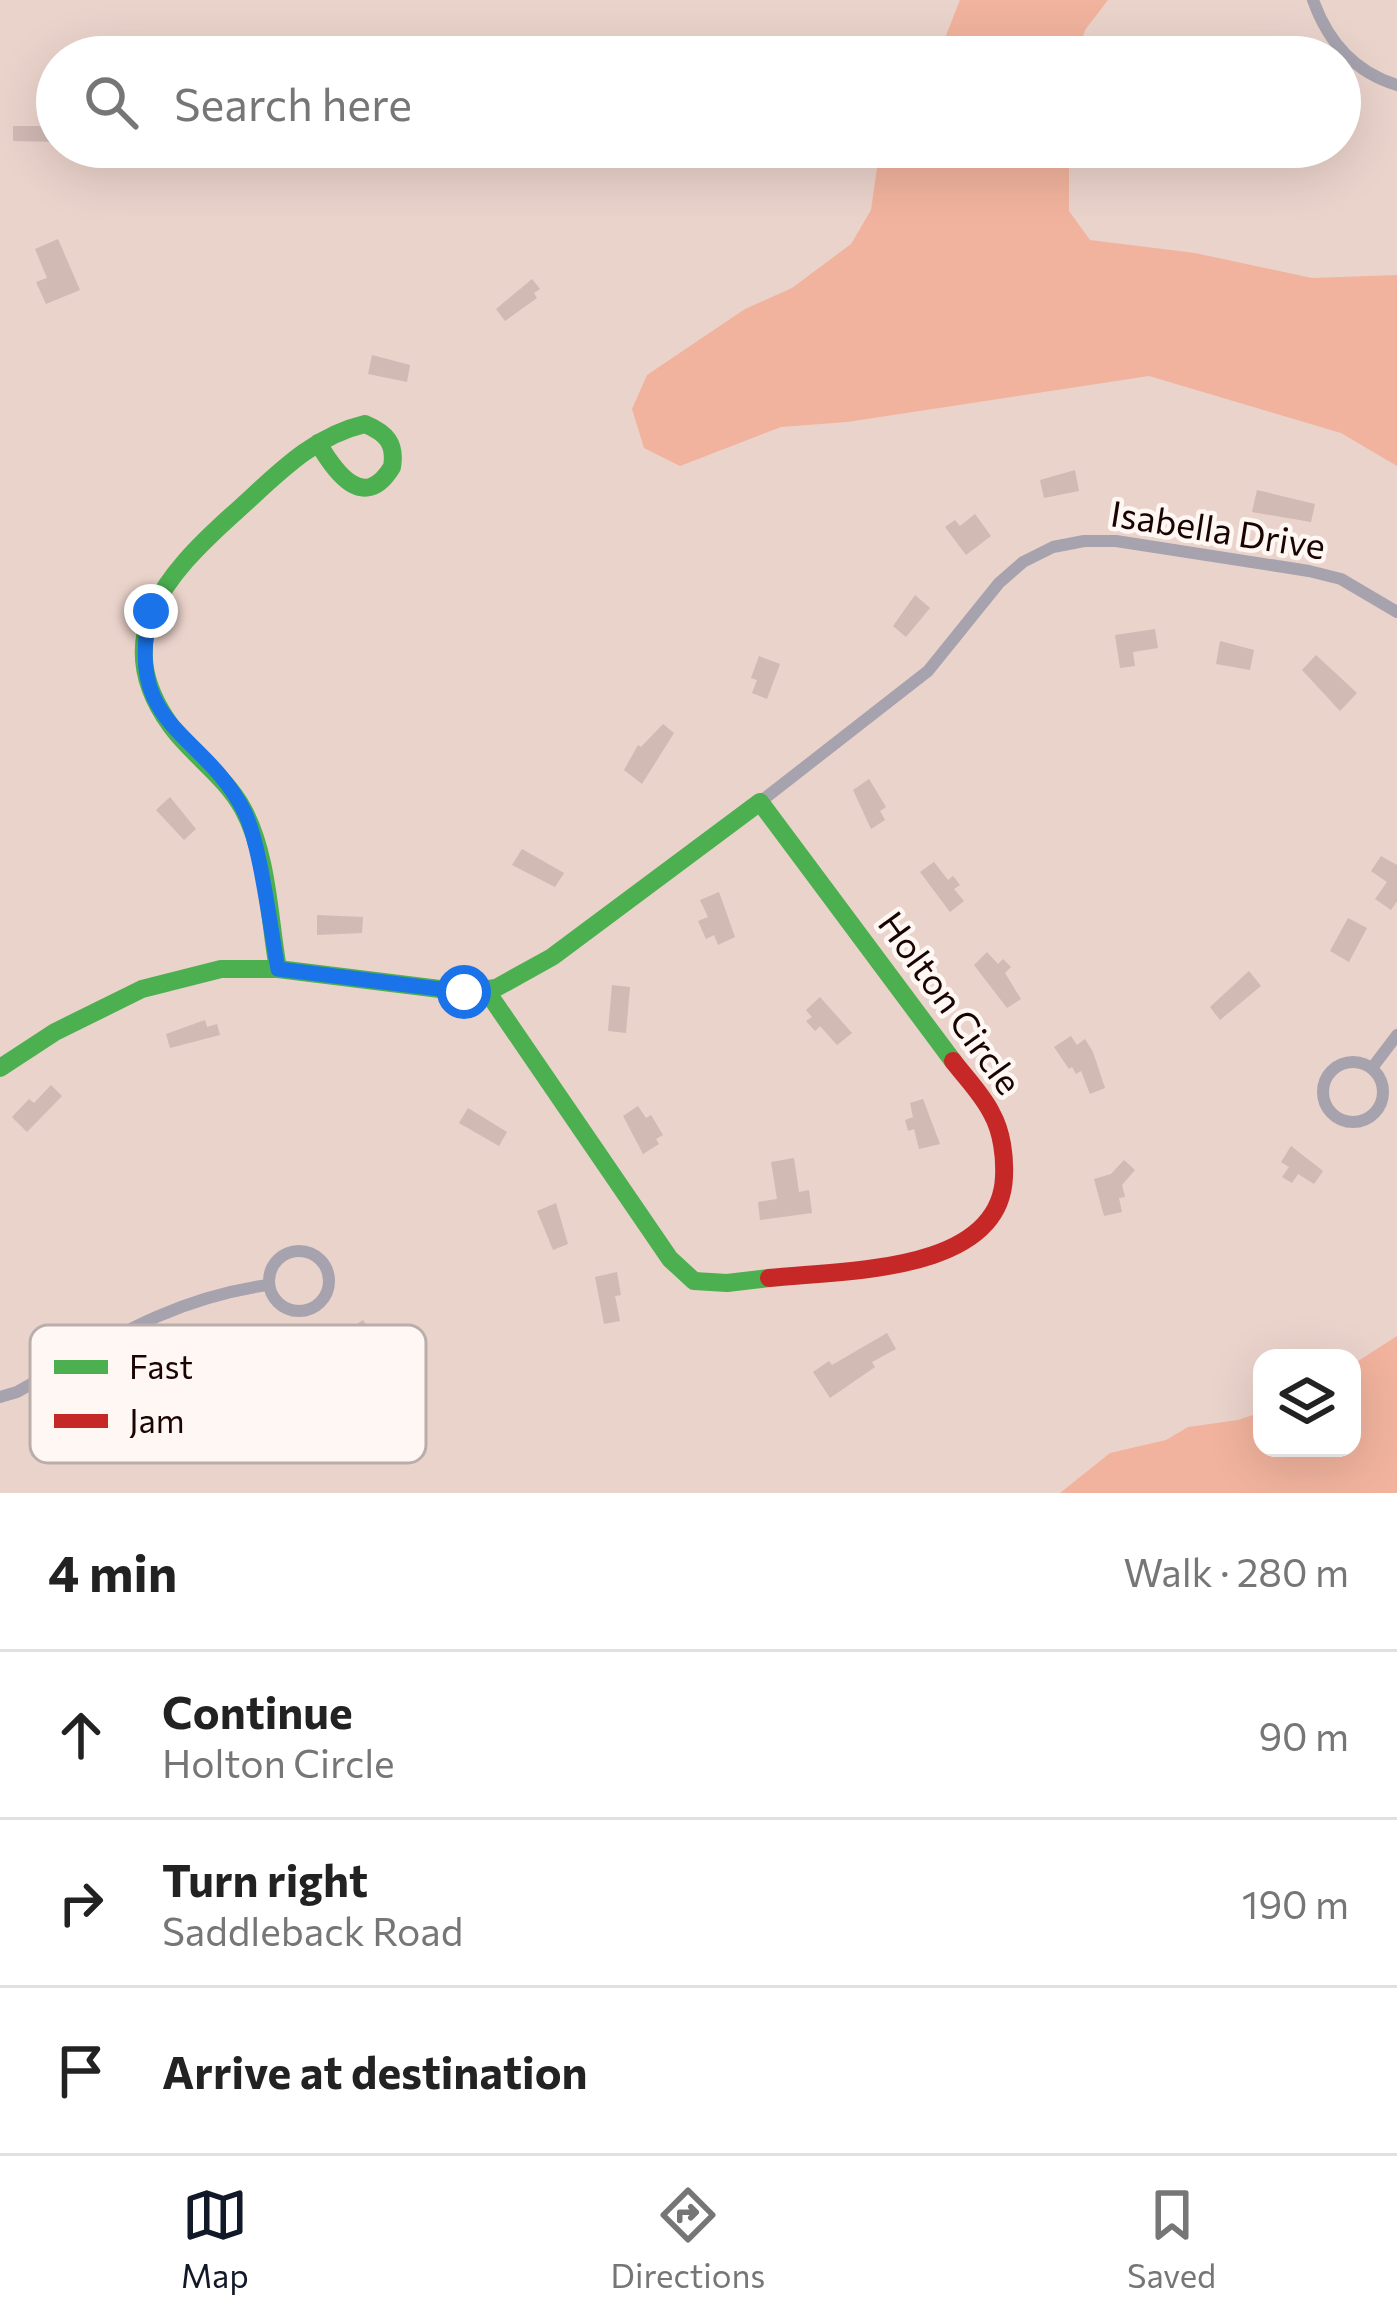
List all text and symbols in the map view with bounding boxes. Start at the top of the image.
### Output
search box [36,36,1361,168]
icon: search [78,69,144,135]
text: Search here [174,75,412,130]
street label: Isabella Drive [1108,489,1329,567]
route end [124,584,178,638]
street label: Holton Circle [871,902,1033,1102]
route start [437,965,491,1019]
legend [30,1325,426,1463]
text: Fast [129,1345,193,1386]
map controls [1253,1349,1361,1457]
button: layers [1253,1349,1361,1457]
text: Jam [129,1399,185,1440]
text: 4 min [48,1540,177,1603]
text: Walk · 280 m [1124,1547,1349,1595]
text: Continue [162,1683,353,1738]
icon: ahead [48,1702,114,1768]
text: 90 m [1258,1711,1349,1759]
text: Holton Circle [162,1738,395,1786]
text: Turn right [162,1851,368,1906]
icon: right [48,1870,114,1936]
text: 190 m [1242,1879,1349,1927]
text: Saddleback Road [162,1906,463,1954]
icon: arrive [48,2038,114,2104]
text: Arrive at destination [162,2043,588,2098]
tab: Map [181,2182,249,2295]
tab: Directions [611,2182,765,2295]
tab: Saved [1127,2182,1216,2295]

